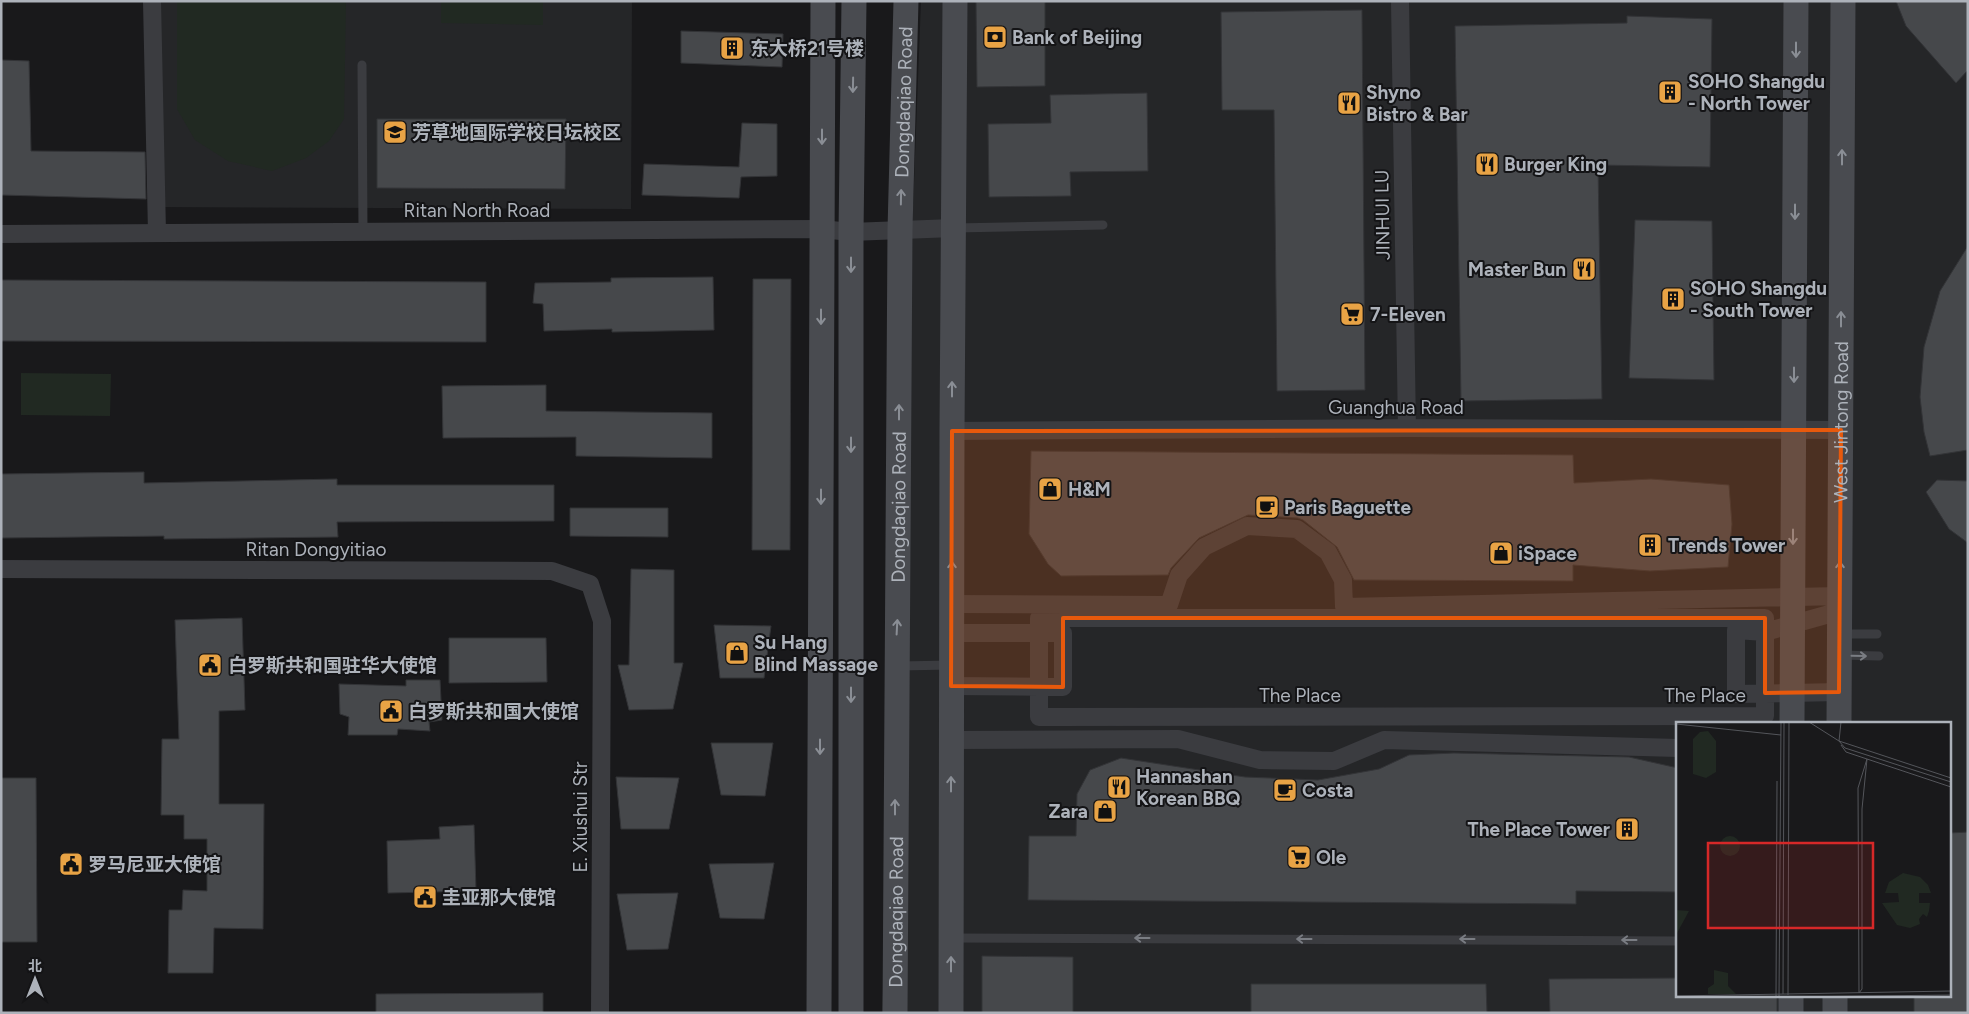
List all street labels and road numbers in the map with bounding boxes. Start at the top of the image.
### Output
street label: Dongdaqiao Road [890,26,917,178]
street label: JINHUI LU [1370,170,1395,260]
street label: Ritan North Road [404,199,550,222]
street label: West Jintong Road [1829,341,1853,503]
street label: Guanghua Road [1328,396,1464,419]
street label: Dongdaqiao Road [887,431,911,583]
street label: Ritan Dongyitiao [246,538,386,561]
street label: The Place [1259,684,1341,707]
street label: The Place [1664,684,1746,707]
street label: E. Xiushui Str [569,761,592,873]
street label: Dongdaqiao Road [884,836,908,988]

